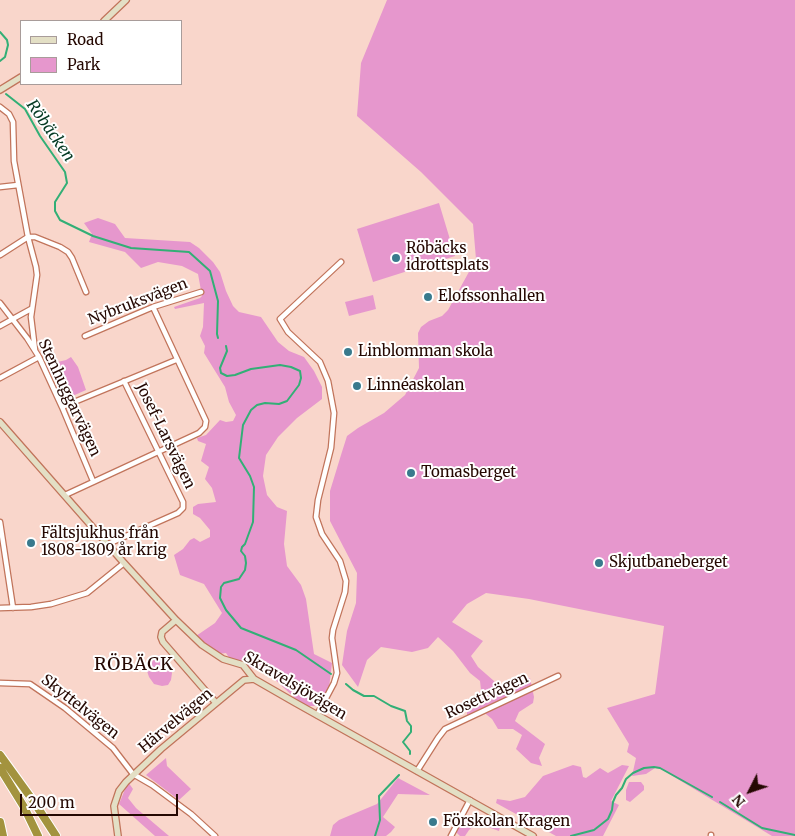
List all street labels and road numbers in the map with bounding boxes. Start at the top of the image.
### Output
street label: Nybruksvägen [86,275,190,329]
street label: Stenhuggarvägen [34,337,104,459]
street label: Josef-Larsvägen [132,380,198,492]
street label: Skravelsjövägen [240,648,350,724]
street label: Rosettvägen [443,669,531,723]
street label: Skyttelvägen [37,671,123,743]
street label: Härvelvägen [135,685,217,757]

